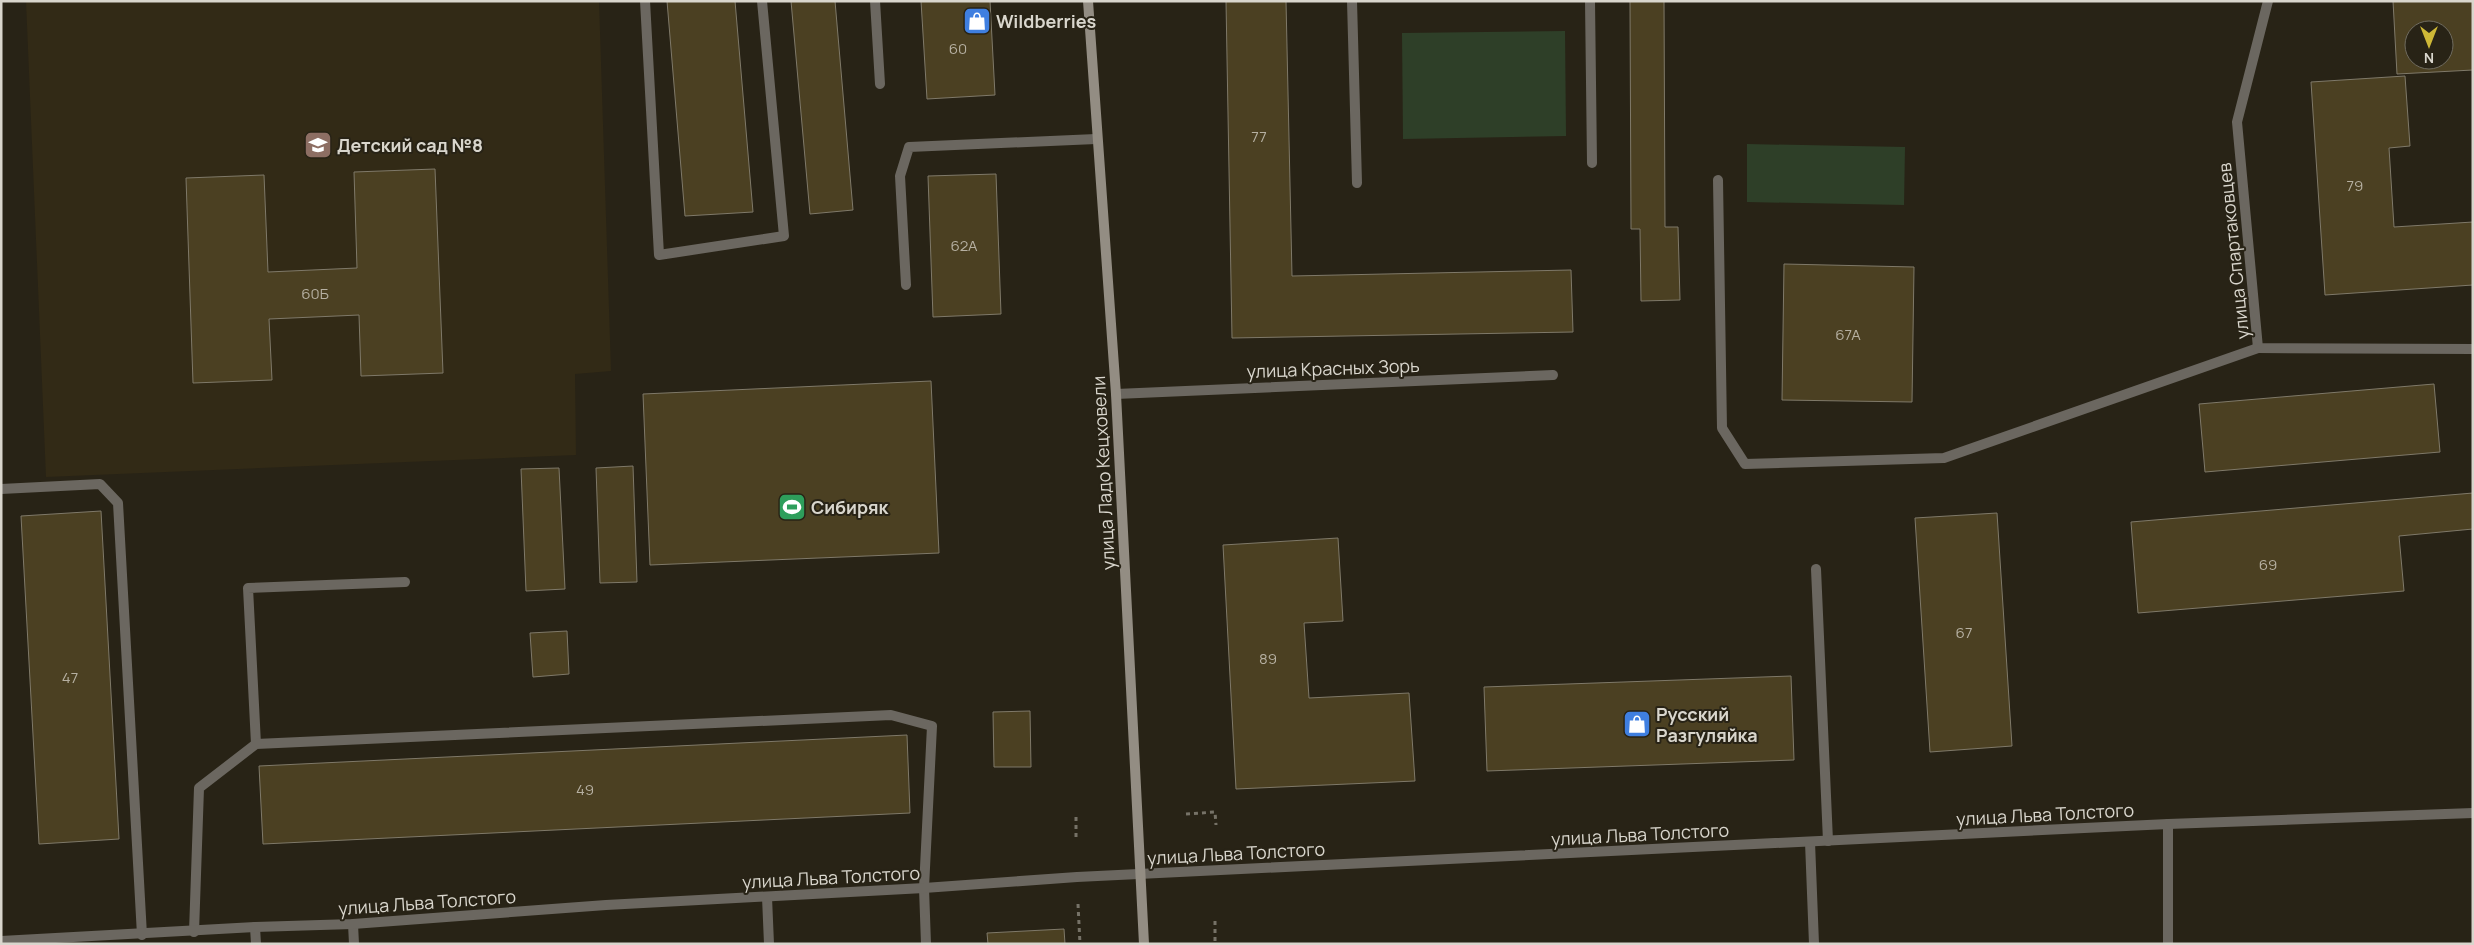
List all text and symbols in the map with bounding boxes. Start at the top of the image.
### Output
shop icon: Wildberries [962,6,992,36]
place label: Wildberries [996,9,1097,33]
north arrow [2404,20,2454,70]
house number: 60 [949,38,967,59]
text: N [2424,49,2434,68]
house number: 77 [1251,126,1267,147]
school or university icon: Детский сад №8 [303,130,333,160]
place label: Детский сад №8 [337,133,483,157]
street label: улица Спартаковцев [2212,161,2254,340]
house number: 79 [2347,175,2363,196]
house number: 62А [950,235,978,256]
house number: 60Б [301,283,329,304]
house number: 67А [1835,324,1861,345]
street label: улица Красных Зорь [1246,353,1420,383]
street label: улица Ладо Кецховели [1086,375,1120,571]
sports icon: Сибиряк [777,492,807,522]
place label: Сибиряк [811,495,890,519]
house number: 69 [2259,554,2277,575]
house number: 67 [1956,622,1972,643]
house number: 89 [1259,648,1277,669]
house number: 47 [62,667,78,688]
place label: Русский Разгуляйка [1656,702,1758,747]
shop icon: Русский Разгуляйка [1622,709,1652,739]
house number: 49 [576,779,594,800]
street label: улица Льва Толстого [1955,797,2135,831]
street label: улица Льва Толстого [1550,817,1730,851]
street label: улица Льва Толстого [1146,836,1326,870]
street label: улица Льва Толстого [741,860,921,894]
street label: улица Льва Толстого [337,884,517,920]

